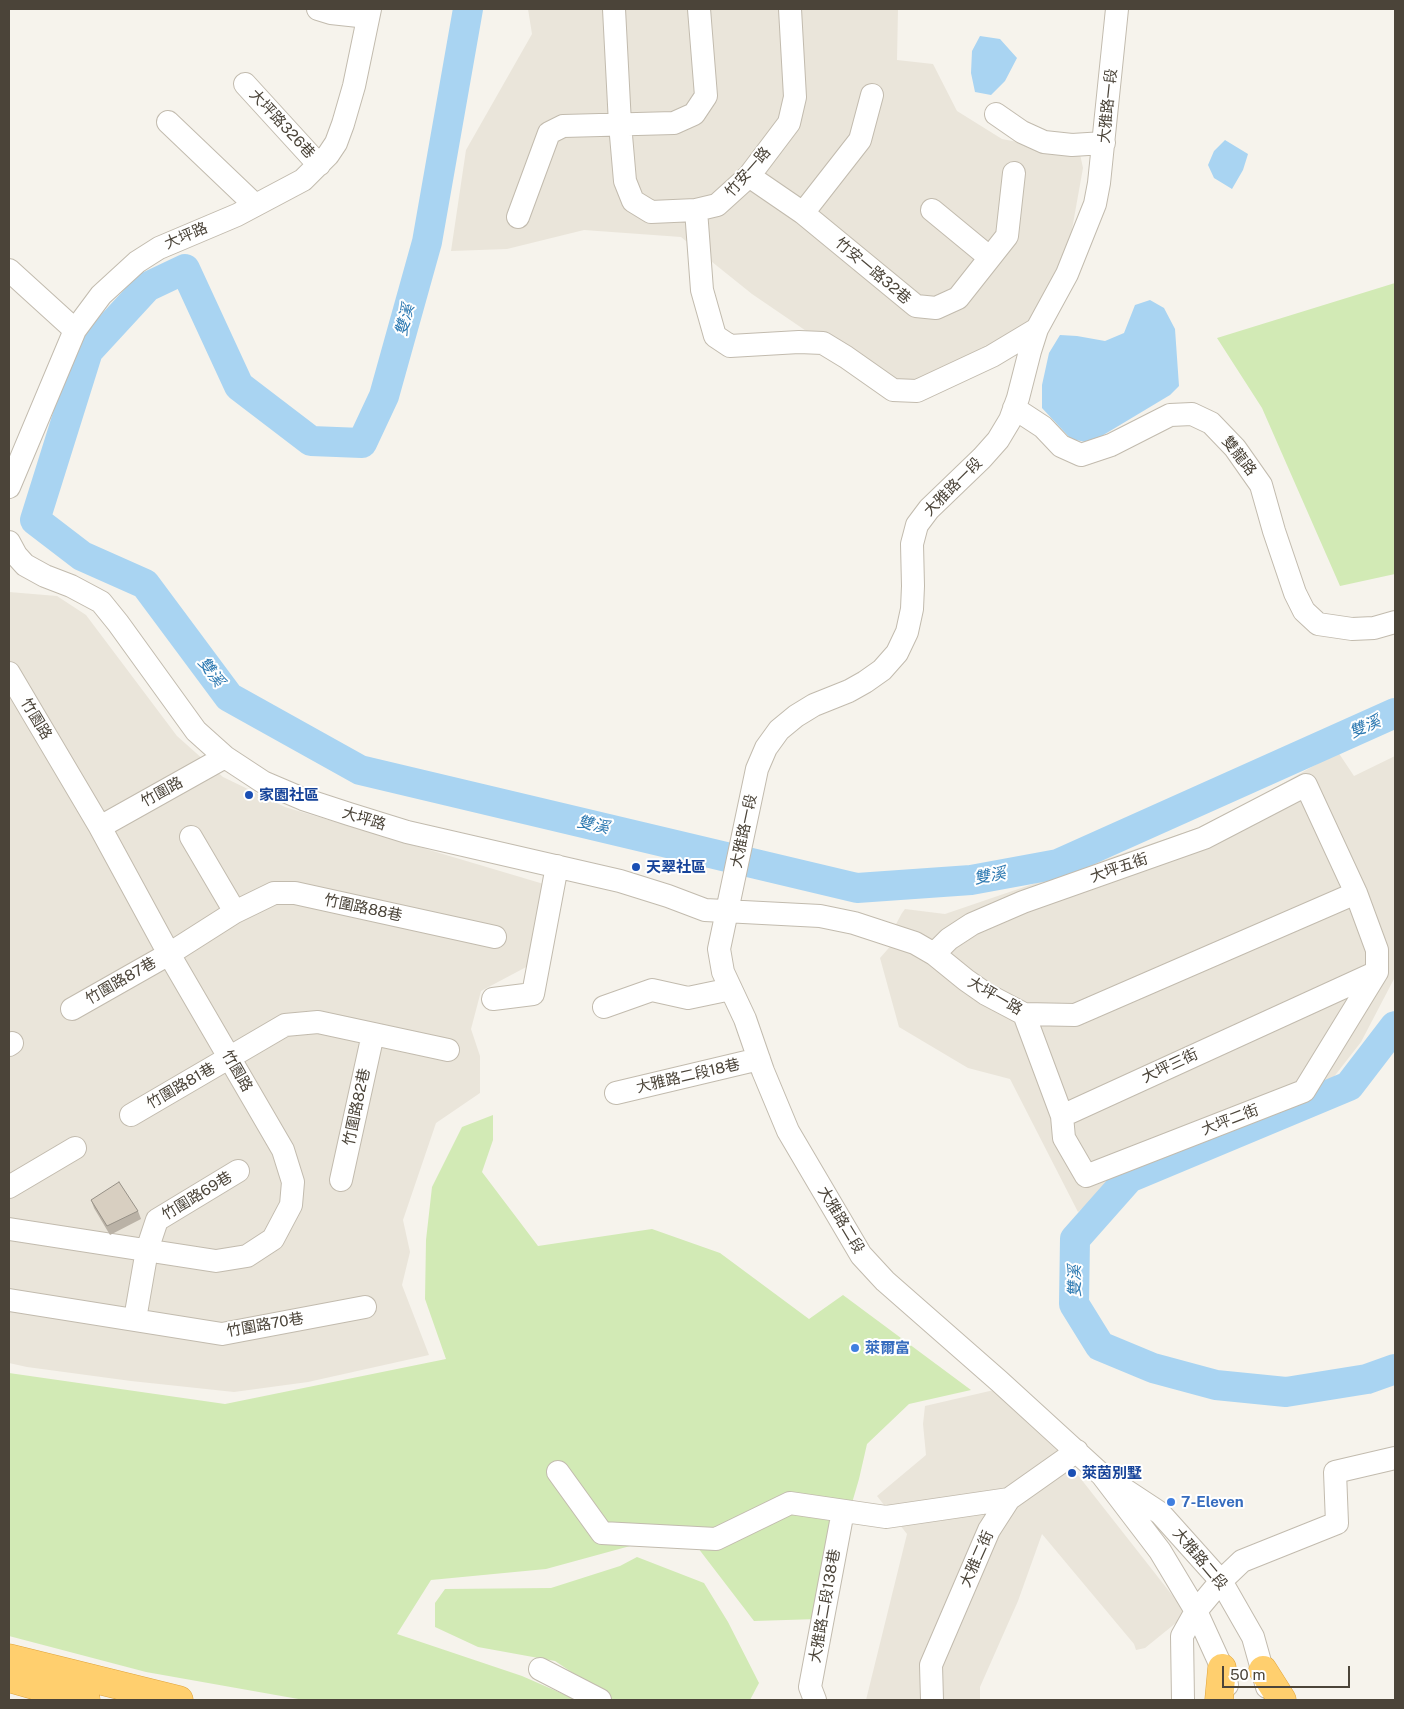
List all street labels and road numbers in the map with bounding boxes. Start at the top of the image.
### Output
street label: 大雅路一段 [1095,68,1121,144]
street label: 大坪路326巷 [246,86,318,162]
street label: 竹安一路 [722,143,774,201]
street label: 大坪路 [162,219,210,253]
street label: 竹安一路32巷 [831,234,915,308]
street label: 雙龍路 [1218,433,1260,479]
street label: 大雅路一段 [920,454,986,520]
street label: 竹園路 [17,695,55,743]
street label: 竹圍路 [138,773,186,811]
street label: 大雅路一段 [727,792,761,870]
street label: 大坪路 [340,804,388,834]
street label: 大坪五街 [1088,850,1150,886]
street label: 竹圍路88巷 [322,891,404,925]
street label: 竹圍路87巷 [83,954,159,1008]
street label: 大坪一路 [965,973,1025,1019]
street label: 大坪三街 [1139,1045,1201,1087]
street label: 竹園路 [218,1047,256,1095]
street label: 大雅路二段18巷 [634,1055,742,1097]
street label: 竹圍路81巷 [144,1059,218,1113]
street label: 竹圍路82巷 [340,1067,374,1147]
street label: 大坪二街 [1199,1101,1261,1139]
street label: 竹圍路69巷 [159,1168,235,1224]
street label: 大雅路二段 [814,1183,868,1257]
street label: 竹圍路70巷 [225,1309,305,1341]
street label: 大雅路二段 [1169,1524,1231,1594]
street label: 大雅二街 [957,1528,997,1590]
street label: 大雅路二段138巷 [806,1548,844,1664]

